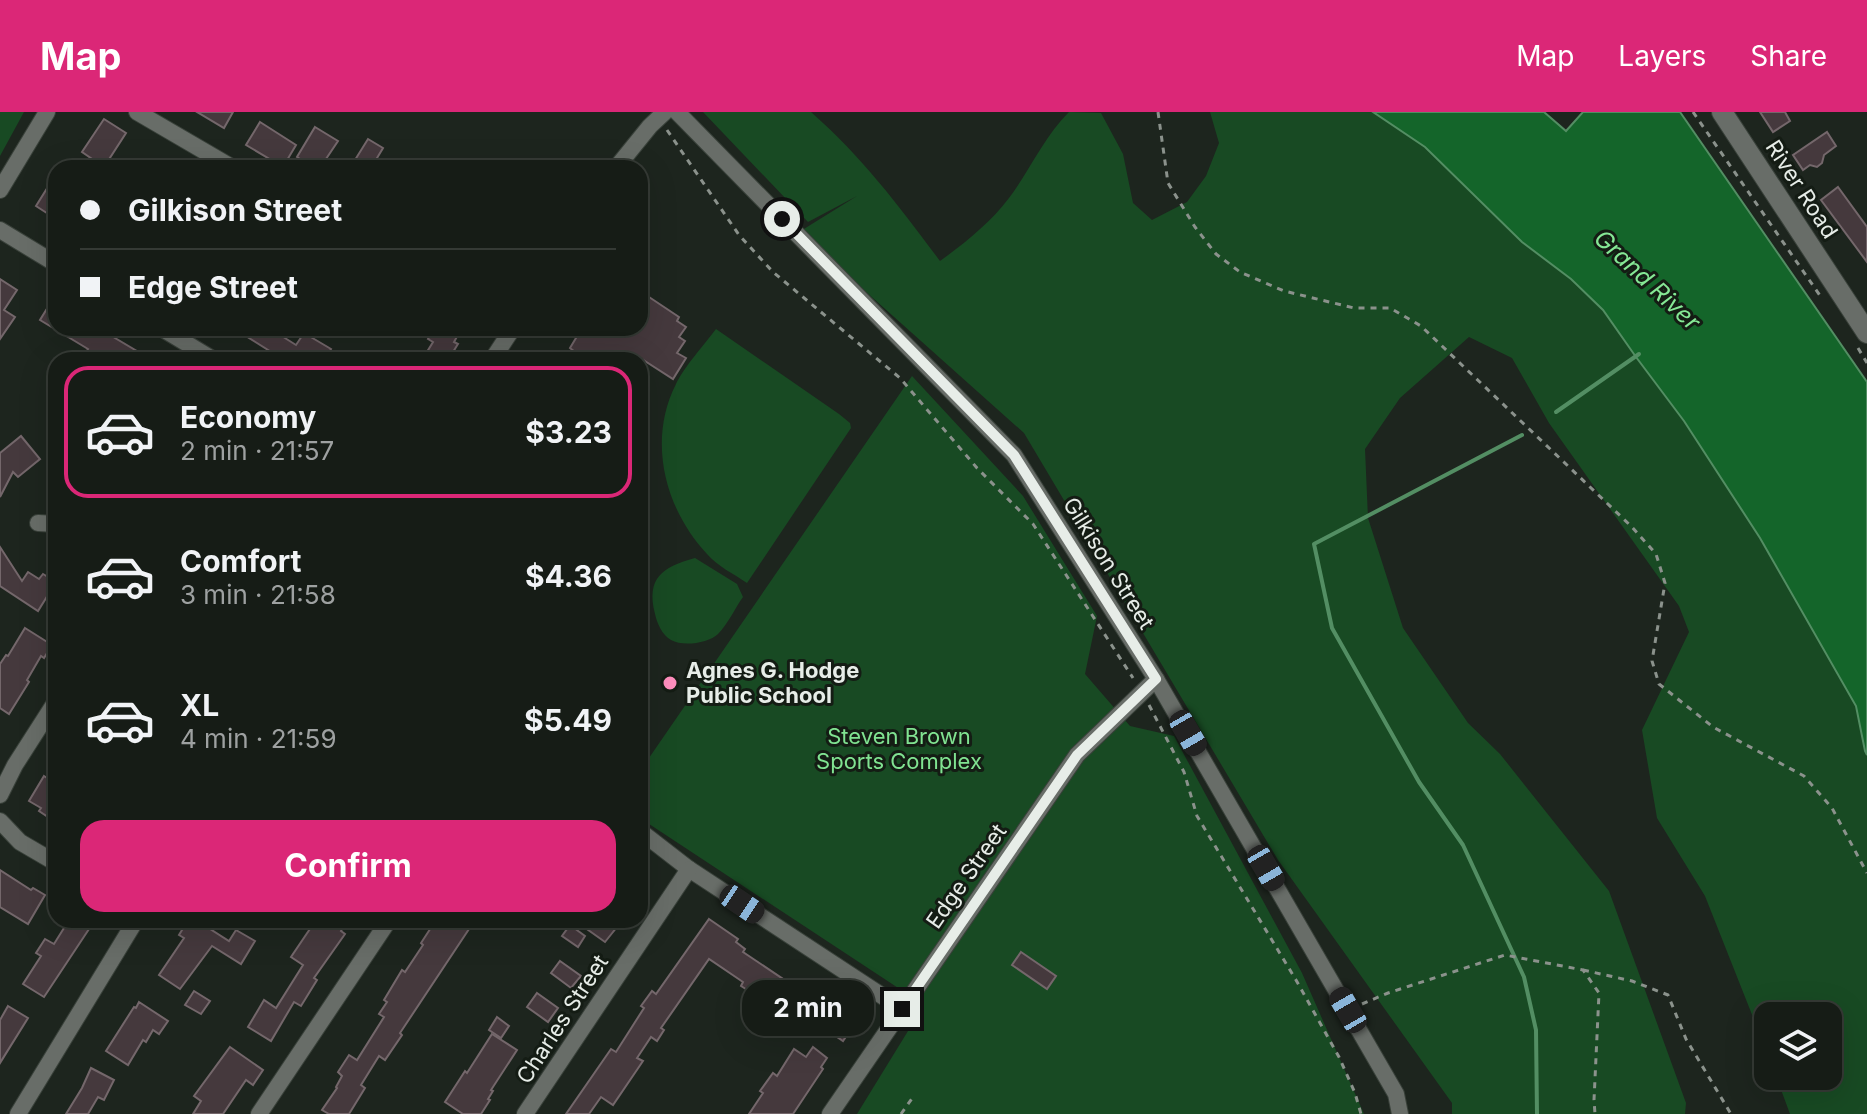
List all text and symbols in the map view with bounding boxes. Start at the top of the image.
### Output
text: Map [40,33,121,79]
text: Map [1516,39,1574,73]
text: Layers [1618,39,1706,73]
text: Share [1750,39,1827,73]
street label: River Road [1761,135,1843,243]
text: Gilkison Street [128,192,342,228]
route start [764,201,800,237]
water label: Grand River [1588,223,1707,337]
text: Edge Street [128,269,298,305]
icon: car [84,396,156,468]
text: Economy [180,399,316,435]
text: $3.23 [525,414,612,450]
text: 2 min · 21:57 [180,435,334,466]
street label: Gilkison Street [1058,492,1160,634]
icon: car [84,540,156,612]
text: Comfort [180,543,301,579]
text: $4.36 [525,558,612,594]
text: 3 min · 21:58 [180,579,336,610]
place label: Agnes G. Hodge Public School [686,657,859,708]
marker: Agnes G. Hodge Public School [661,674,679,692]
icon: car [84,684,156,756]
text: XL [180,687,219,723]
text: $5.49 [524,702,612,738]
car [1166,706,1210,760]
text: 4 min · 21:59 [180,723,337,754]
park label: Steven Brown Sports Complex [816,723,982,774]
street label: Edge Street [921,819,1011,933]
button: Confirm [80,820,616,912]
car [1244,841,1288,895]
car [715,881,769,927]
street label: Charles Street [511,950,613,1088]
callout: 2 min [742,981,874,1037]
car [1326,983,1370,1037]
route end [884,991,920,1027]
text: 2 min [773,992,843,1023]
map controls [1754,1002,1842,1090]
button: layers [1754,1002,1842,1090]

